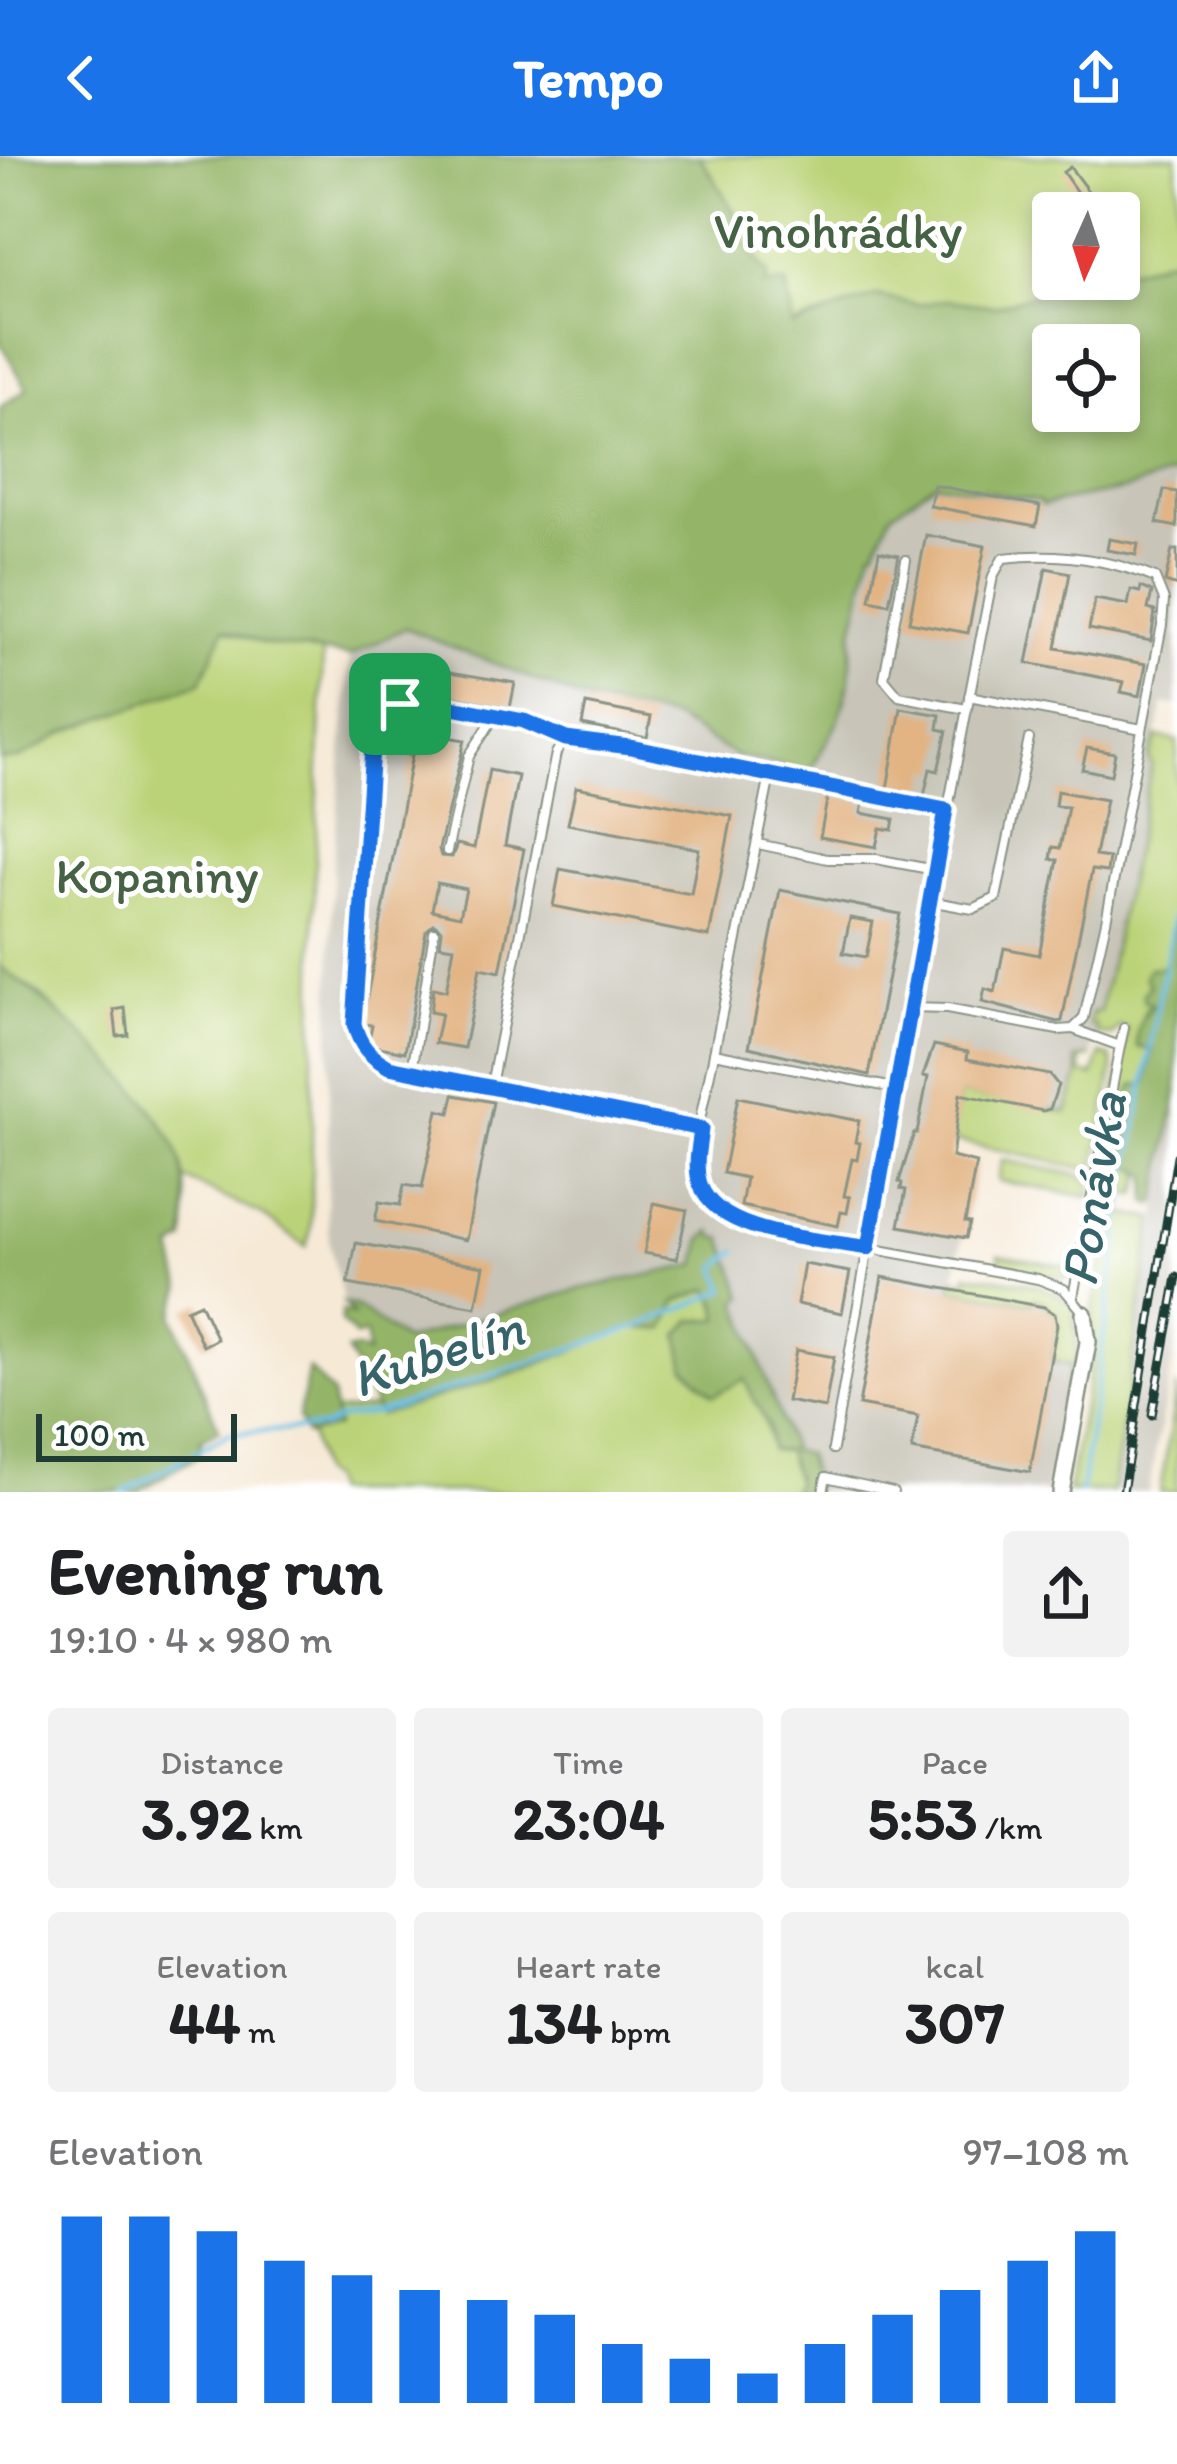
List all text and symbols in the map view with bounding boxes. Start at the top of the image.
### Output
icon: back [48,45,114,111]
icon: share [1063,45,1129,111]
text: Tempo [513,46,664,111]
north arrow [1032,192,1140,300]
map controls [1032,192,1140,432]
park label: Vinohrádky [714,200,962,261]
button: locate [1032,324,1140,432]
pin [349,653,451,755]
icon: arrive [367,671,433,737]
park label: Kopaniny [55,845,259,906]
water label: Ponávka [1046,1086,1141,1290]
water label: Kubelín [343,1295,532,1411]
scale bar [36,1408,237,1461]
text: 100 m [54,1415,145,1454]
text: Evening run [48,1531,383,1611]
button: share [1003,1531,1129,1657]
text: 19:10 · 4 × 980 m [48,1616,333,1663]
text: Distance [160,1743,284,1782]
text: Time [553,1743,624,1782]
text: Pace [922,1743,988,1782]
text: 3.92 [141,1782,252,1854]
text: 23:04 [513,1782,664,1854]
text: 5:53 [867,1782,978,1854]
text: km [252,1808,303,1847]
text: /km [978,1808,1043,1847]
text: Elevation [157,1947,288,1986]
text: Heart rate [515,1947,662,1986]
text: kcal [926,1947,984,1986]
text: 44 [169,1986,241,2058]
text: 134 [506,1986,602,2058]
text: 307 [905,1986,1005,2058]
text: m [241,2012,276,2051]
text: bpm [602,2012,671,2051]
text: Elevation [48,2128,203,2175]
text: 97–108 m [962,2128,1129,2175]

